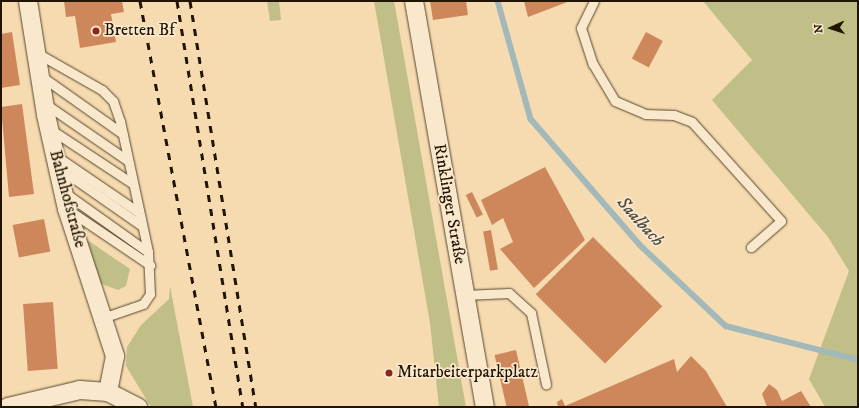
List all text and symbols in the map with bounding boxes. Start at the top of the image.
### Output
north arrow [811,8,851,48]
place label: Bretten Bf [104,21,175,41]
text: N [812,24,826,34]
marker: Bretten Bf [91,26,101,36]
street label: Rinklinger Straße [428,142,470,266]
street label: Bahnhofstraße [44,148,90,250]
water label: Saalbach [612,193,668,251]
place label: Mitarbeiterparkplatz [397,363,538,383]
marker: Mitarbeiterparkplatz [384,368,394,378]

